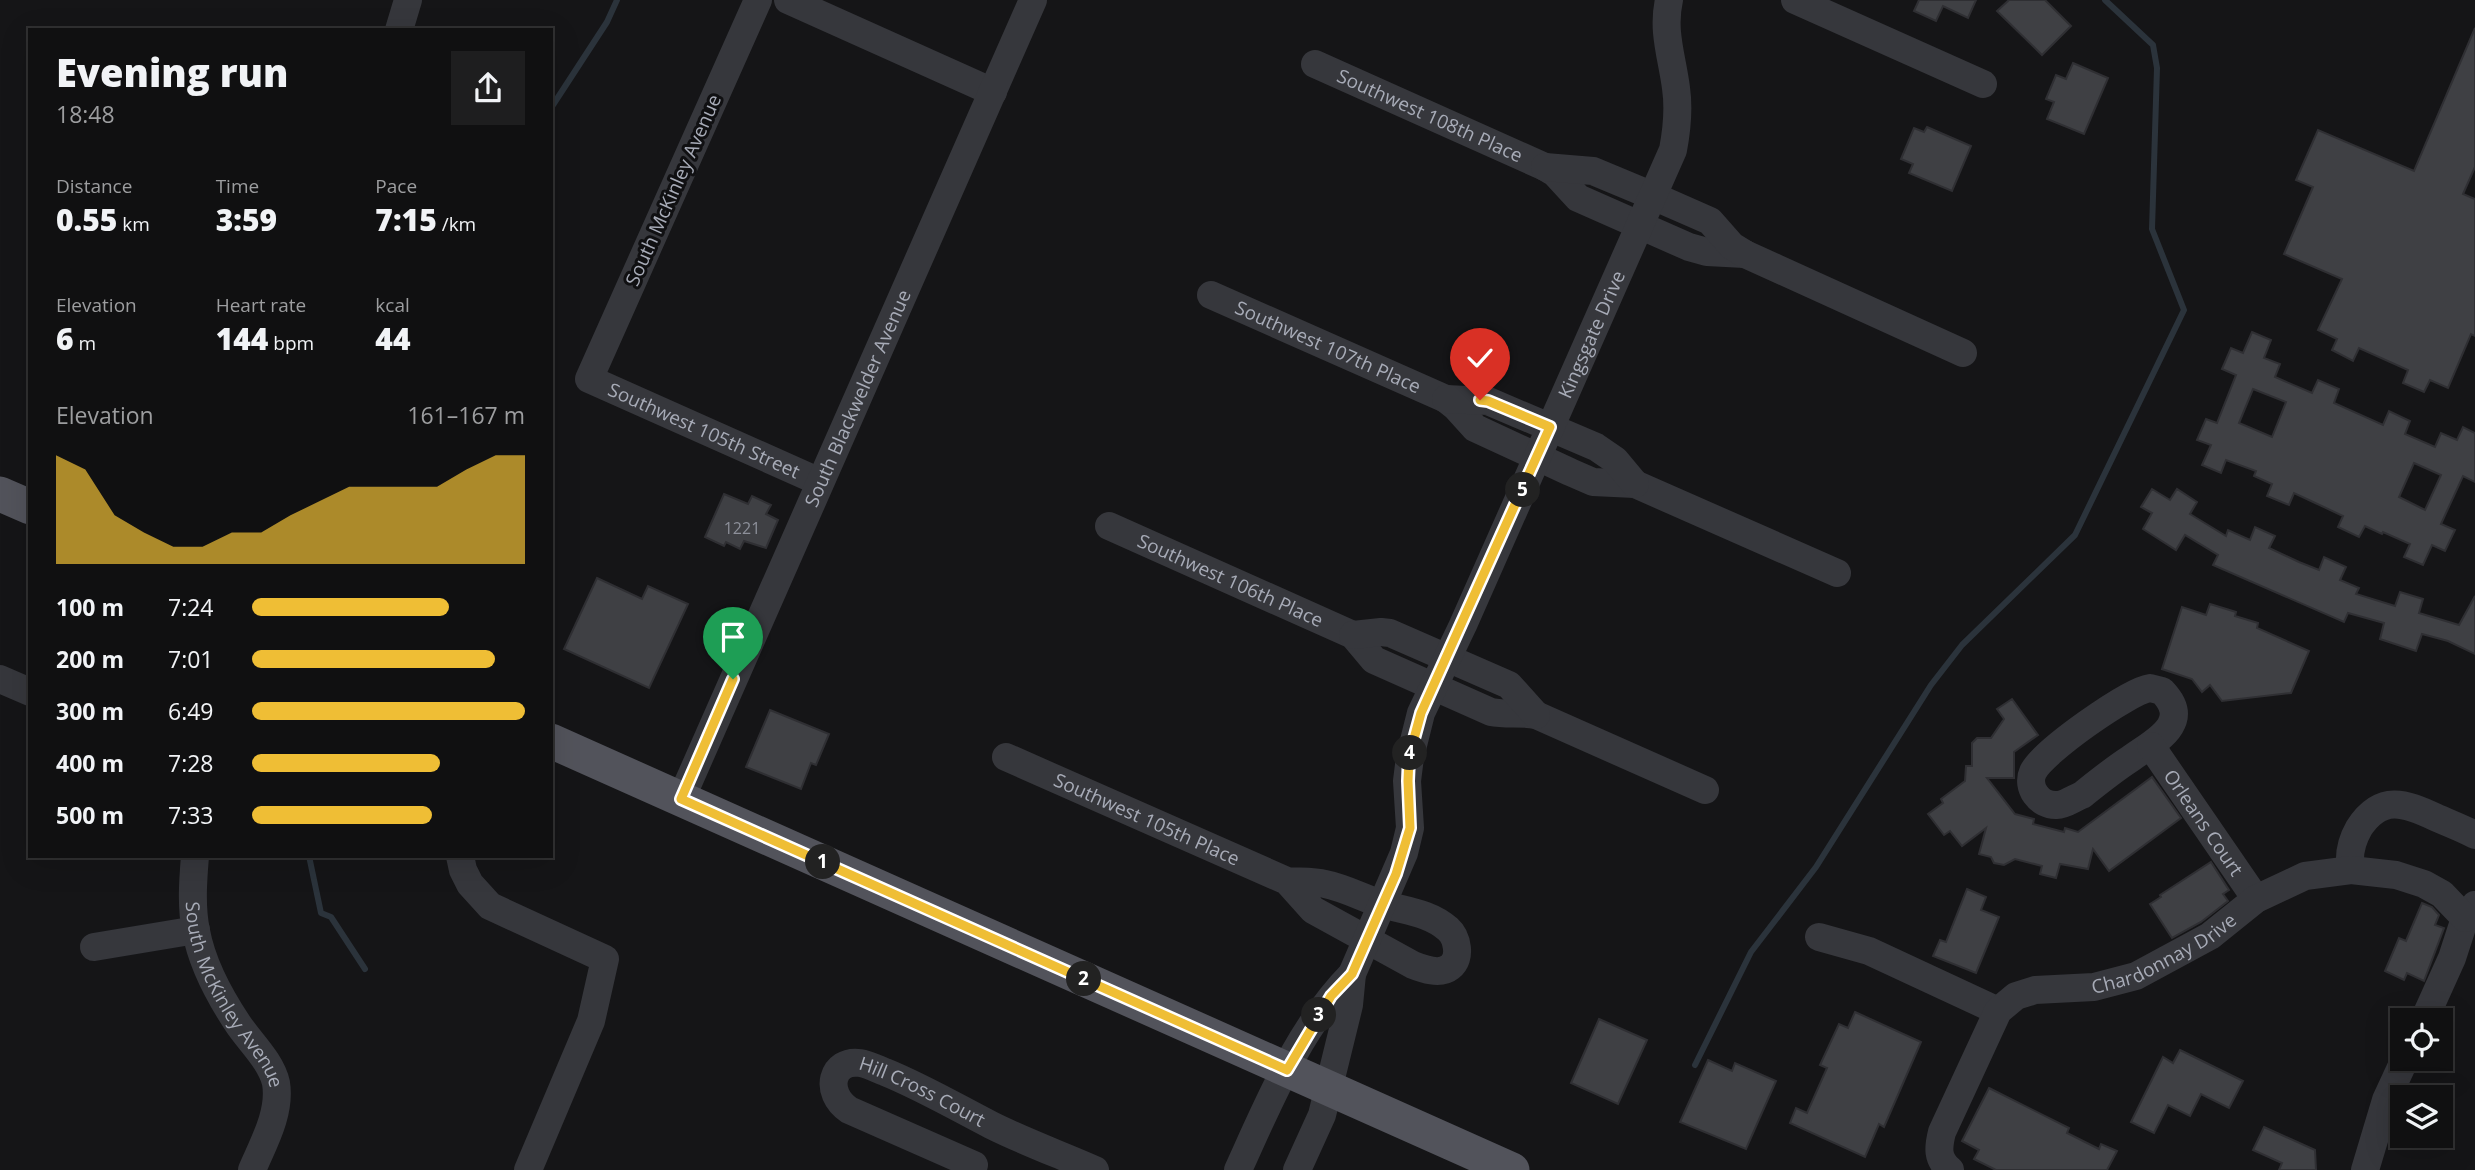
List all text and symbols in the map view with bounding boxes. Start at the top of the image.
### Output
text: Evening run [56,46,288,98]
button: share [451,51,525,125]
street label: Southwest 108th Place [1333,63,1527,168]
street label: South McKinley Avenue [619,90,727,290]
text: 18:48 [56,98,115,130]
text: Distance [56,173,132,199]
text: Time [216,173,259,199]
text: Pace [375,173,417,199]
text: 0.55 [56,199,117,240]
text: 3:59 [216,199,277,240]
text: 7:15 [375,199,437,240]
text: km [117,211,150,237]
text: /km [437,211,476,237]
street label: Kingsgate Drive [1552,266,1631,403]
street label: South Blackwelder Avenue [798,285,917,511]
text: Elevation [56,292,137,318]
text: Heart rate [216,292,306,318]
text: kcal [375,292,410,318]
street label: Southwest 107th Place [1231,294,1425,399]
text: 6 [56,318,74,359]
text: 144 [216,318,268,359]
text: 44 [375,318,410,359]
pin [1450,328,1510,400]
text: m [74,330,96,356]
text: bpm [268,330,314,356]
icon: check [1461,339,1499,377]
street label: Southwest 105th Street [604,376,804,484]
text: Elevation [56,399,154,431]
text: 161–167 m [407,399,525,431]
pin: 5 [1506,472,1540,508]
text: 5 [1517,476,1528,502]
house number: 1221 [724,517,760,539]
street label: Southwest 106th Place [1133,527,1327,633]
text: 100 m [56,591,124,623]
text: 7:24 [168,591,214,623]
pin [703,607,763,679]
icon: arrive [714,618,752,656]
text: 200 m [56,643,124,675]
text: 7:01 [168,643,214,675]
text: 300 m [56,695,124,727]
text: 6:49 [168,695,214,727]
pin: 4 [1392,736,1428,770]
text: 4 [1404,739,1415,765]
text: 400 m [56,747,124,779]
text: 7:28 [168,747,214,779]
street label: Orleans Court [2158,764,2250,881]
street label: Southwest 105th Place [1050,767,1244,872]
text: 500 m [56,799,124,831]
text: 7:33 [168,799,214,831]
pin: 1 [806,844,840,880]
text: 1 [817,848,828,874]
street label: South McKinley Avenue [180,901,290,1090]
street label: Chardonnay Drive [2088,907,2242,1000]
pin: 2 [1066,962,1102,996]
text: 2 [1078,965,1089,991]
pin: 3 [1302,998,1336,1032]
text: 3 [1313,1001,1324,1027]
map controls [2390,1008,2453,1148]
button: locate [2390,1008,2453,1071]
street label: Hill Cross Court [856,1050,990,1133]
button: layers [2390,1085,2453,1148]

